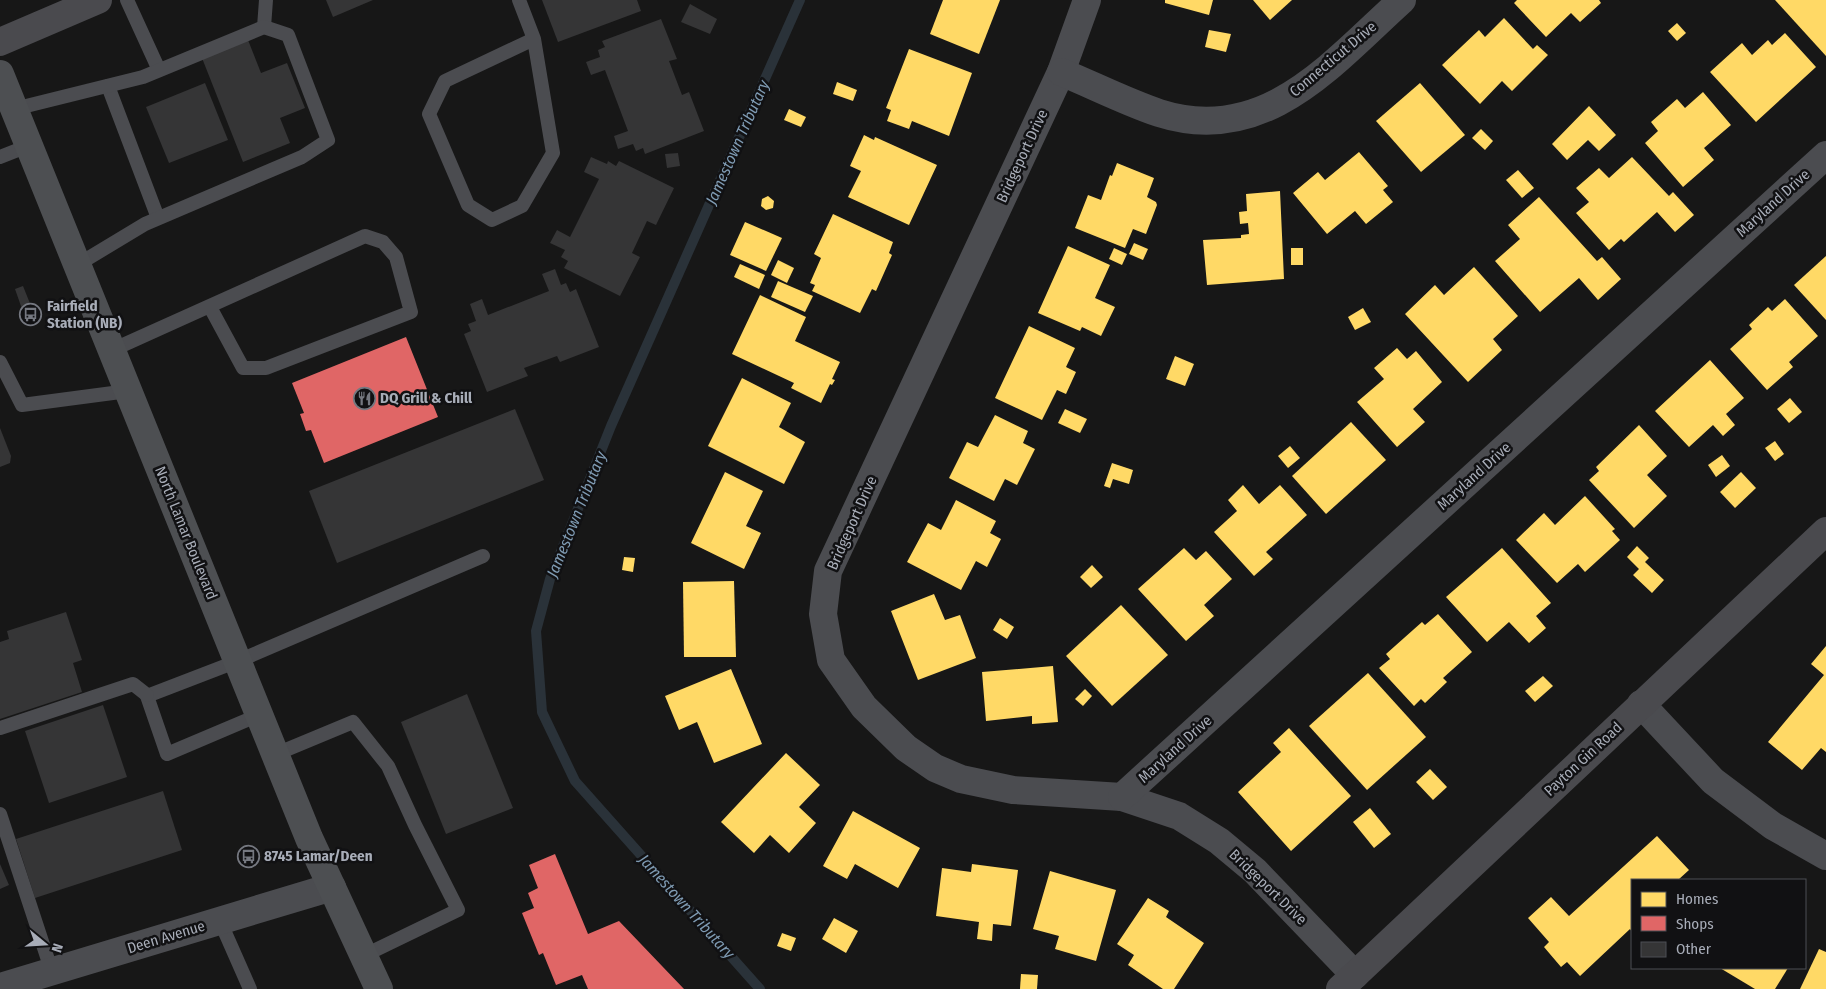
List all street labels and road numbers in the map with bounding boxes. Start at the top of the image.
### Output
street label: Connecticut Drive [1286,17,1380,101]
street label: Bridgeport Drive [993,107,1051,205]
street label: Maryland Drive [1733,165,1813,241]
street label: Maryland Drive [1434,438,1514,514]
street label: North Lamar Boulevard [151,464,221,602]
street label: Bridgeport Drive [823,473,881,573]
street label: Maryland Drive [1135,711,1215,787]
street label: Payton Gin Road [1540,718,1626,800]
street label: Bridgeport Drive [1226,846,1310,928]
street label: Deen Avenue [125,917,207,957]

